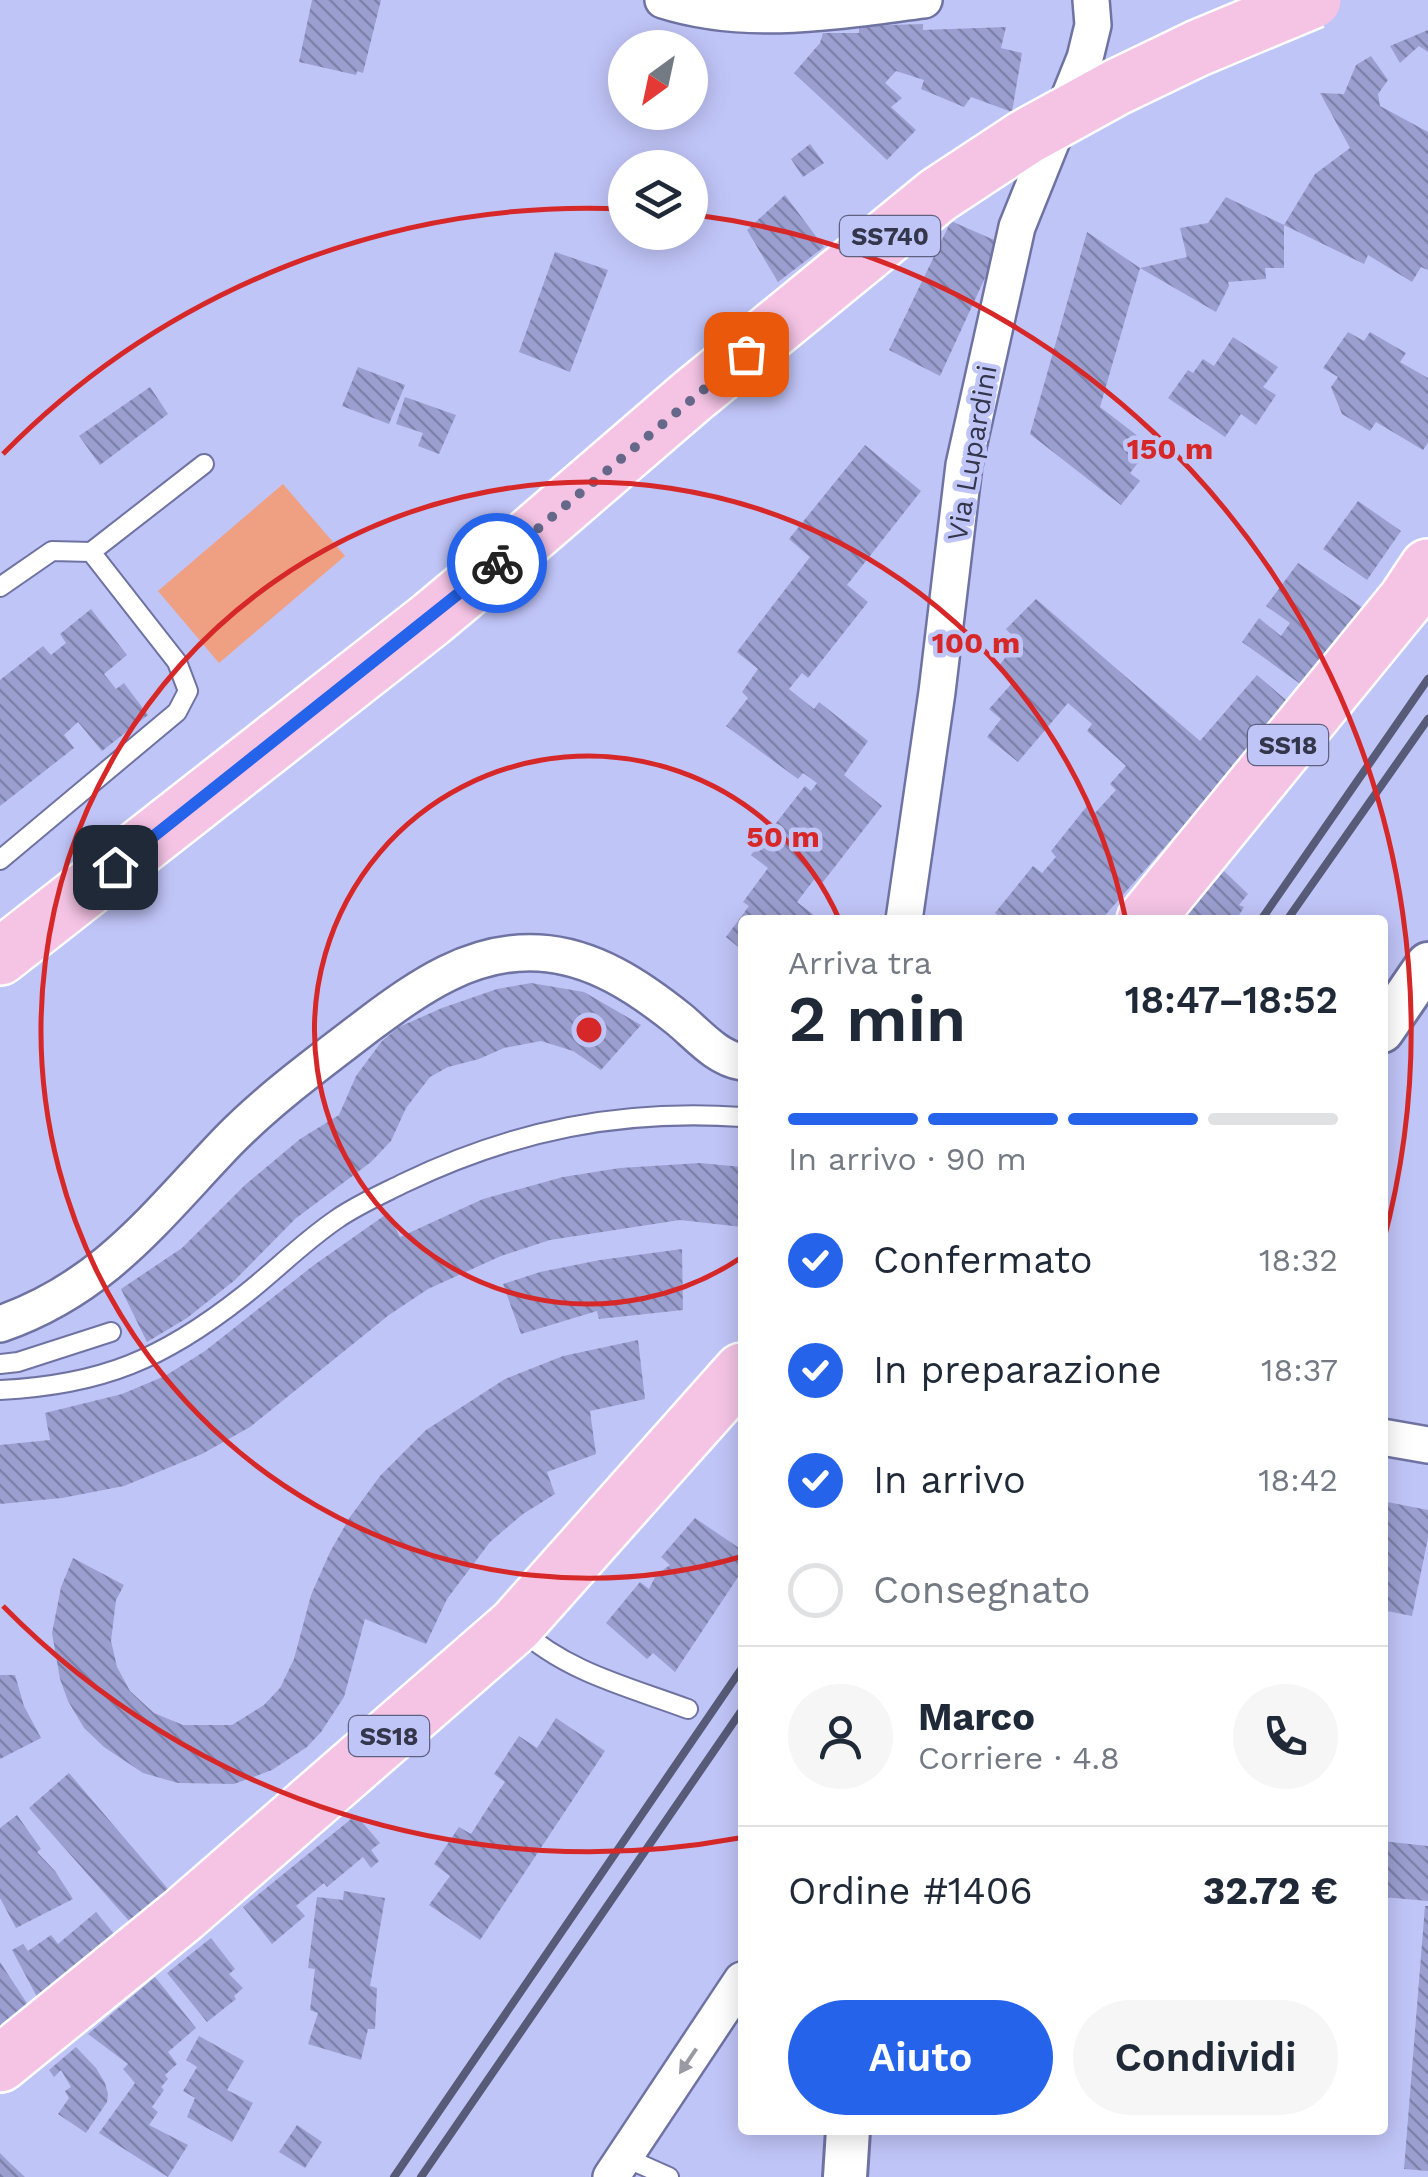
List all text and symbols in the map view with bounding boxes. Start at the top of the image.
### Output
north arrow [608,30,708,130]
map controls [608,30,708,250]
button: layers [608,150,708,250]
road number: SS740 [840,216,940,256]
pin [704,312,789,397]
icon: bag [719,327,774,382]
street label: Via Lupardini [940,362,1004,544]
text: 150 m [1127,431,1213,466]
courier [447,513,547,613]
icon: bike [470,536,525,591]
text: 100 m [932,625,1020,660]
road number: SS18 [1248,725,1328,765]
text: 50 m [746,819,820,854]
pin [73,825,158,910]
icon: home [88,840,143,895]
text: Arriva tra [788,944,932,982]
text: 18:47–18:52 [1125,978,1338,1022]
text: 2 min [788,981,966,1057]
centre of rings [571,1012,607,1048]
text: In arrivo · 90 m [788,1140,1027,1178]
icon: check [788,1233,843,1288]
text: Confermato [873,1238,1093,1282]
text: 18:32 [1259,1241,1338,1279]
icon: check [788,1343,843,1398]
text: In preparazione [873,1348,1162,1392]
text: 18:37 [1261,1351,1338,1389]
icon: check [788,1453,843,1508]
text: In arrivo [873,1458,1026,1502]
text: 18:42 [1258,1461,1338,1499]
text: Consegnato [873,1568,1091,1612]
button: person [788,1684,893,1789]
button: phone [1233,1684,1338,1789]
text: Marco [918,1695,1035,1739]
road number: SS18 [349,1716,429,1756]
text: Corriere · 4.8 [918,1739,1120,1777]
text: Ordine #1406 [788,1869,1033,1913]
text: 32.72 € [1203,1869,1338,1913]
button: Aiuto [788,2000,1053,2115]
button: Condividi [1073,2000,1338,2115]
one-way arrow [679,2048,698,2075]

